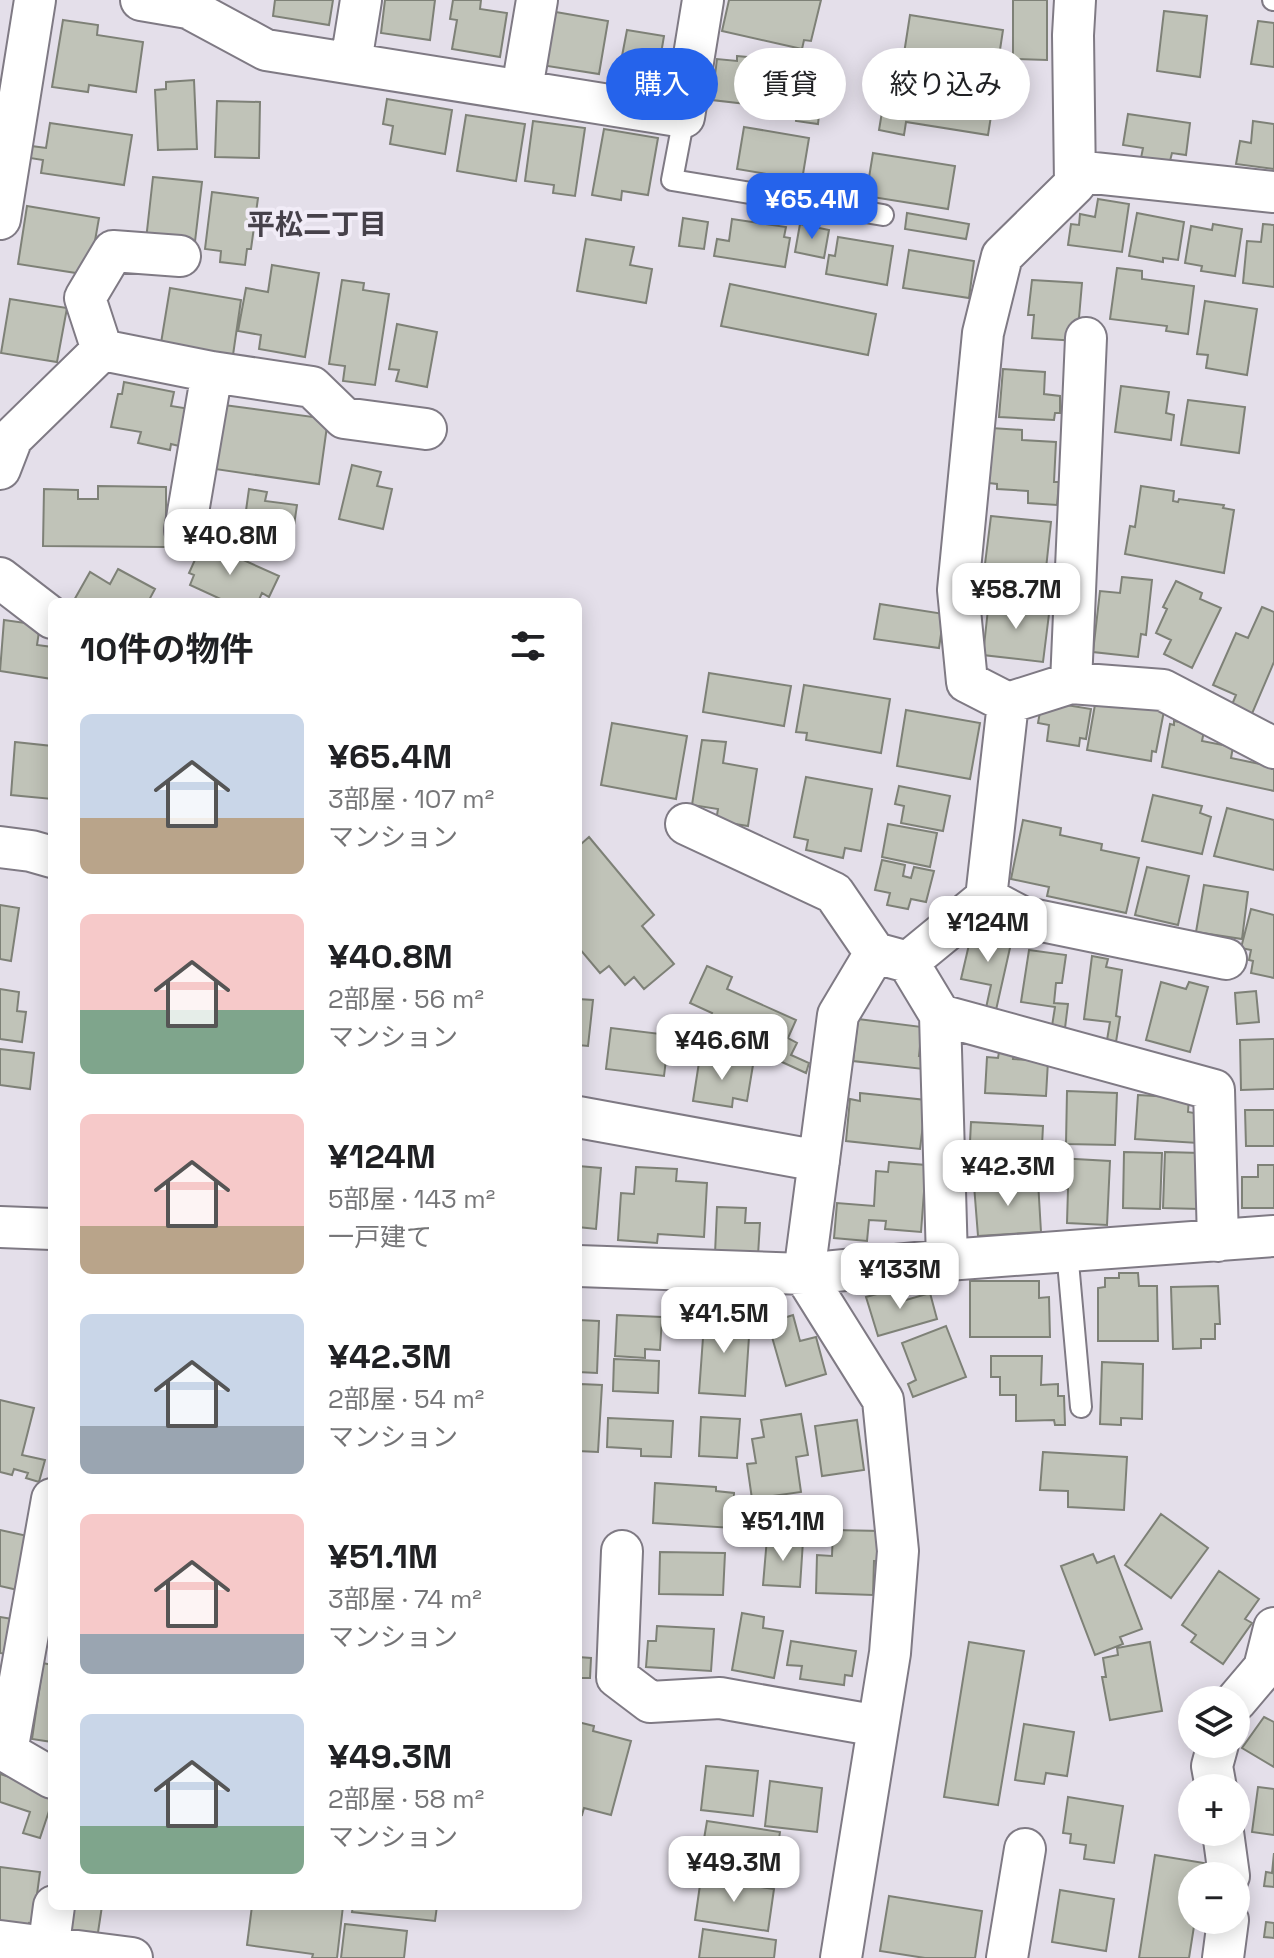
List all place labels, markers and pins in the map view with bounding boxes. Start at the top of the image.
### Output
pin: ¥65.4M [747,173,877,241]
pin: ¥40.8M [165,509,295,577]
pin: ¥58.7M [951,563,1081,631]
pin: ¥124M [932,896,1044,964]
pin: ¥46.6M [657,1014,787,1082]
pin: ¥42.3M [943,1140,1073,1208]
pin: ¥133M [844,1243,956,1311]
pin: ¥41.5M [659,1287,789,1355]
pin: ¥51.1M [718,1495,848,1563]
pin: ¥49.3M [669,1836,799,1904]

